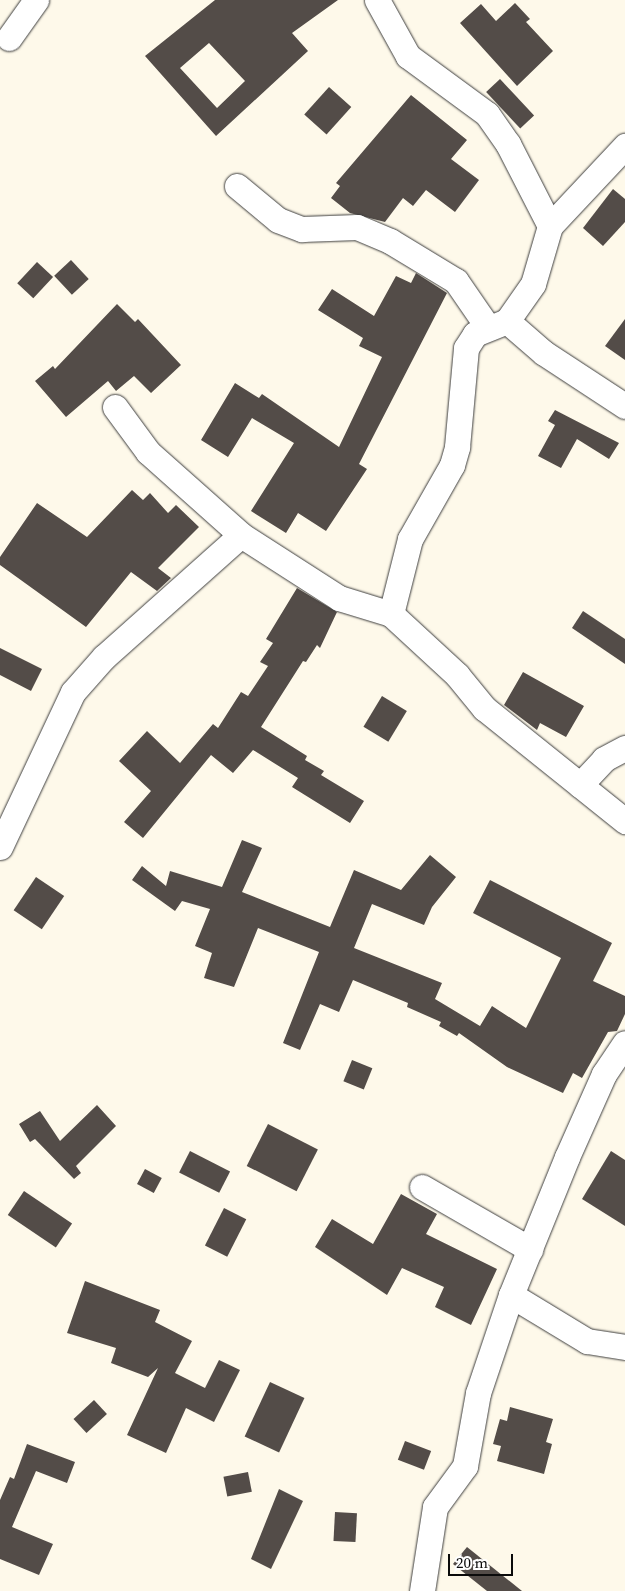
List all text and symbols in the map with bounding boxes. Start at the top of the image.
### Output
scale bar [450,1544,515,1576]
text: 20 m [456,1552,488,1573]

